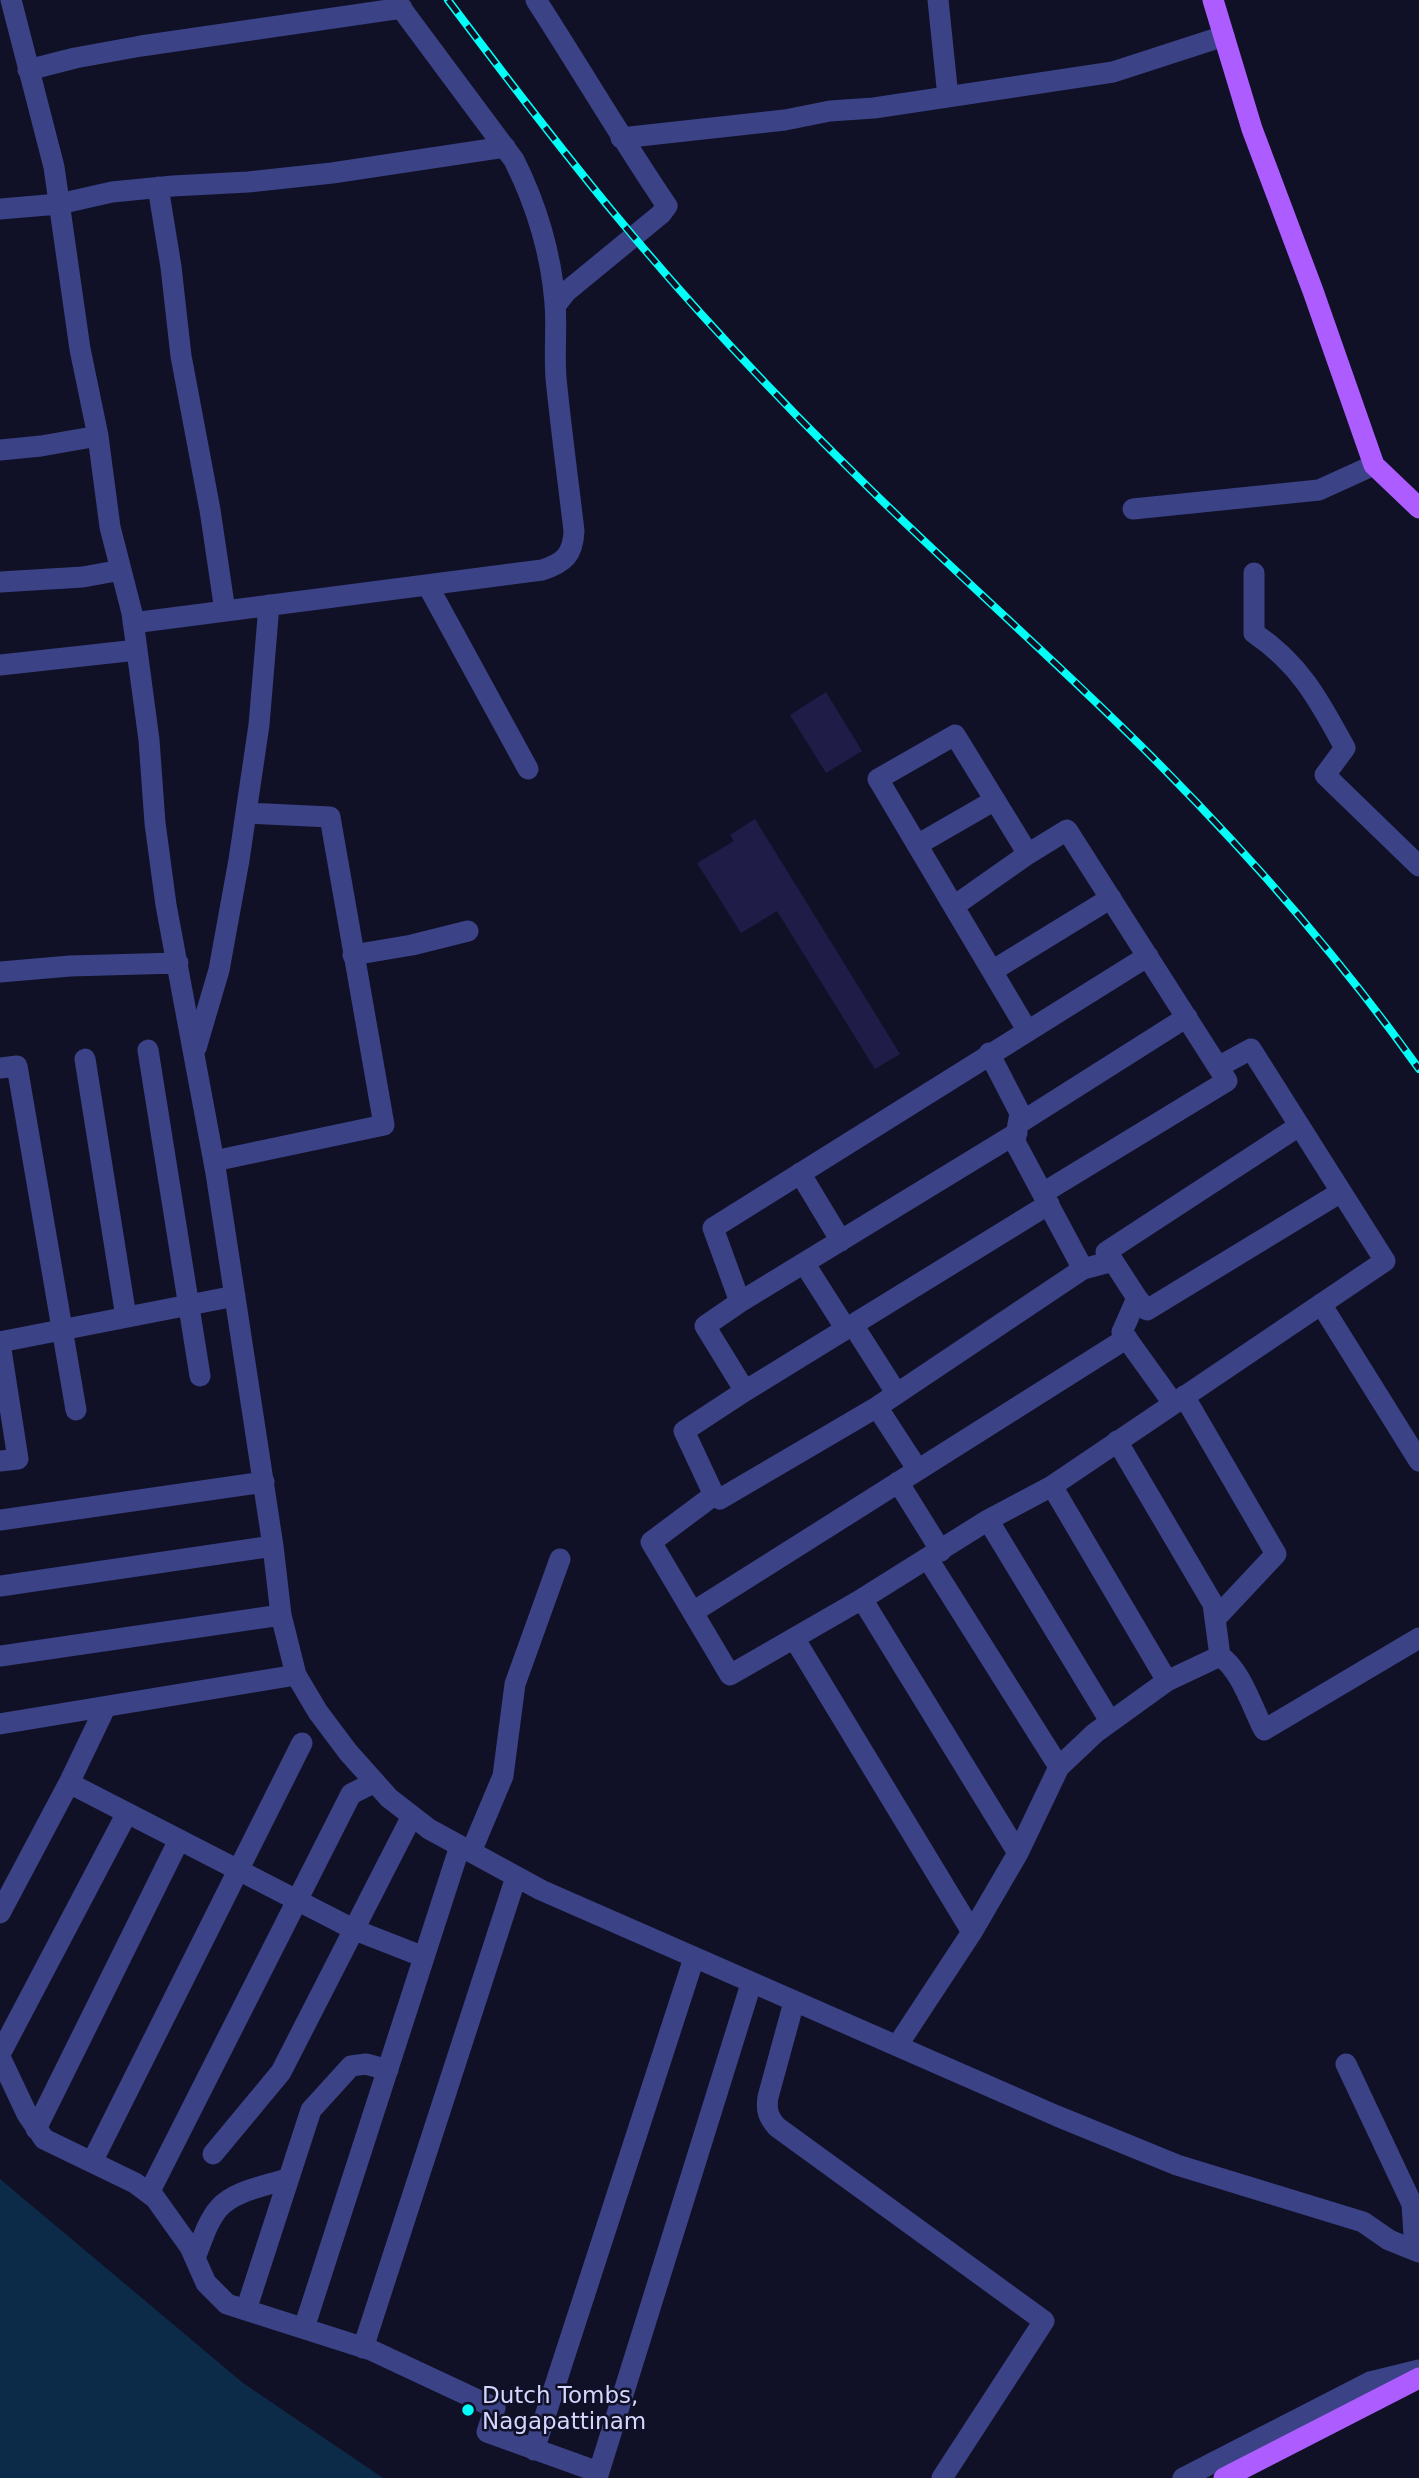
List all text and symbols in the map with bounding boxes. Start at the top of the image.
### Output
place label: Dutch Tombs, Nagapattinam [482,2383,646,2437]
marker: Dutch Tombs, Nagapattinam [460,2402,476,2418]

